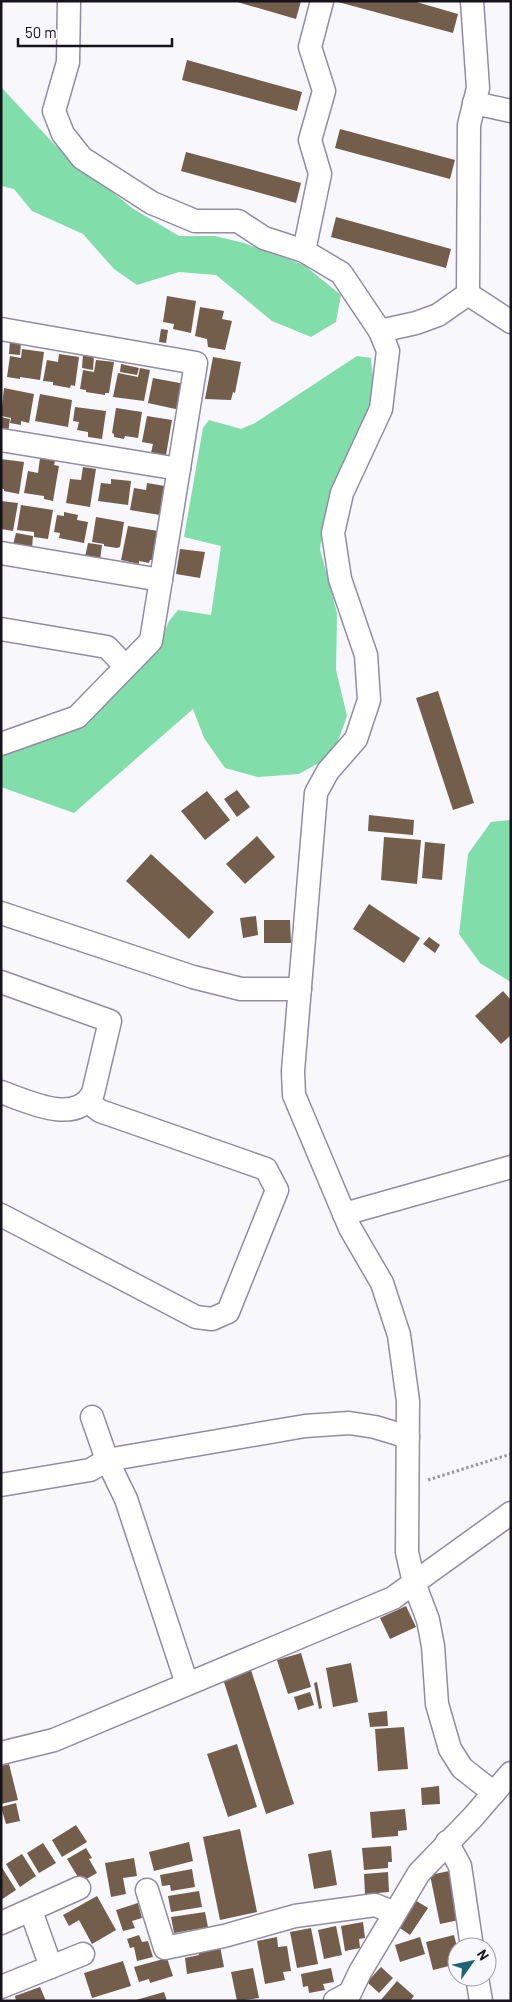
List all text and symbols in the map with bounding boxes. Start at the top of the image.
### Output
scale bar [18,15,171,47]
text: 50 m [25,23,57,41]
north arrow [447,1937,497,1987]
text: N [474,1946,493,1963]

